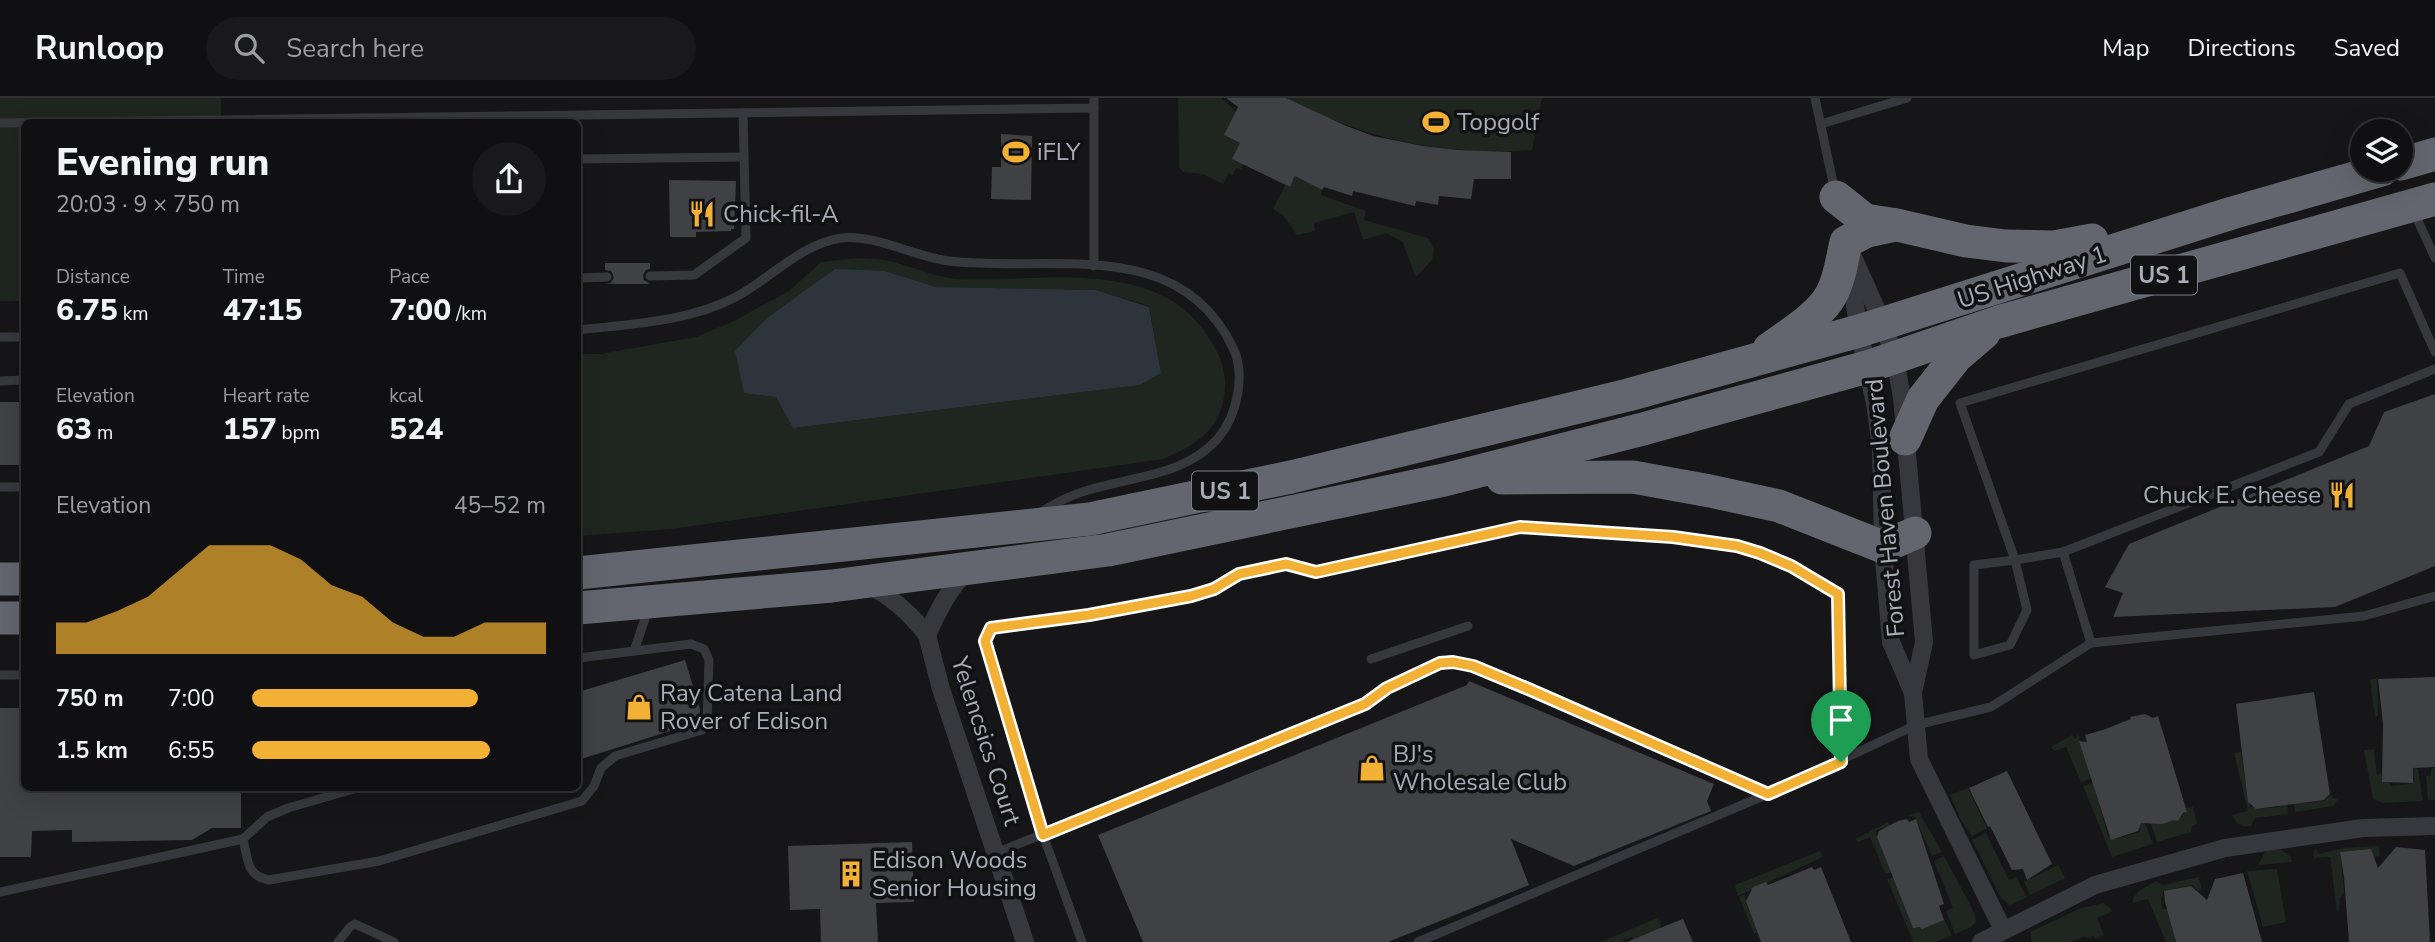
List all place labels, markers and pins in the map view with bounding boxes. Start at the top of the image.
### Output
place label: Topgolf [1457,106,1540,138]
sports icon: Topgolf [1421,107,1451,137]
place label: iFLY [1037,136,1081,168]
sports icon: iFLY [1001,137,1031,167]
place label: Chick-fil-A [723,198,839,230]
restaurant icon: Chick-fil-A [687,199,717,229]
place label: Chuck E. Cheese [2143,479,2321,511]
restaurant icon: Chuck E. Cheese [2327,480,2357,510]
place label: Ray Catena Land Rover of Edison [660,677,843,737]
pin [1811,690,1871,762]
shop icon: Ray Catena Land Rover of Edison [624,692,654,722]
place label: BJ's Wholesale Club [1393,738,1567,798]
shop icon: BJ's Wholesale Club [1357,753,1387,783]
place label: Edison Woods Senior Housing [872,844,1037,904]
building icon: Edison Woods Senior Housing [836,859,866,889]

